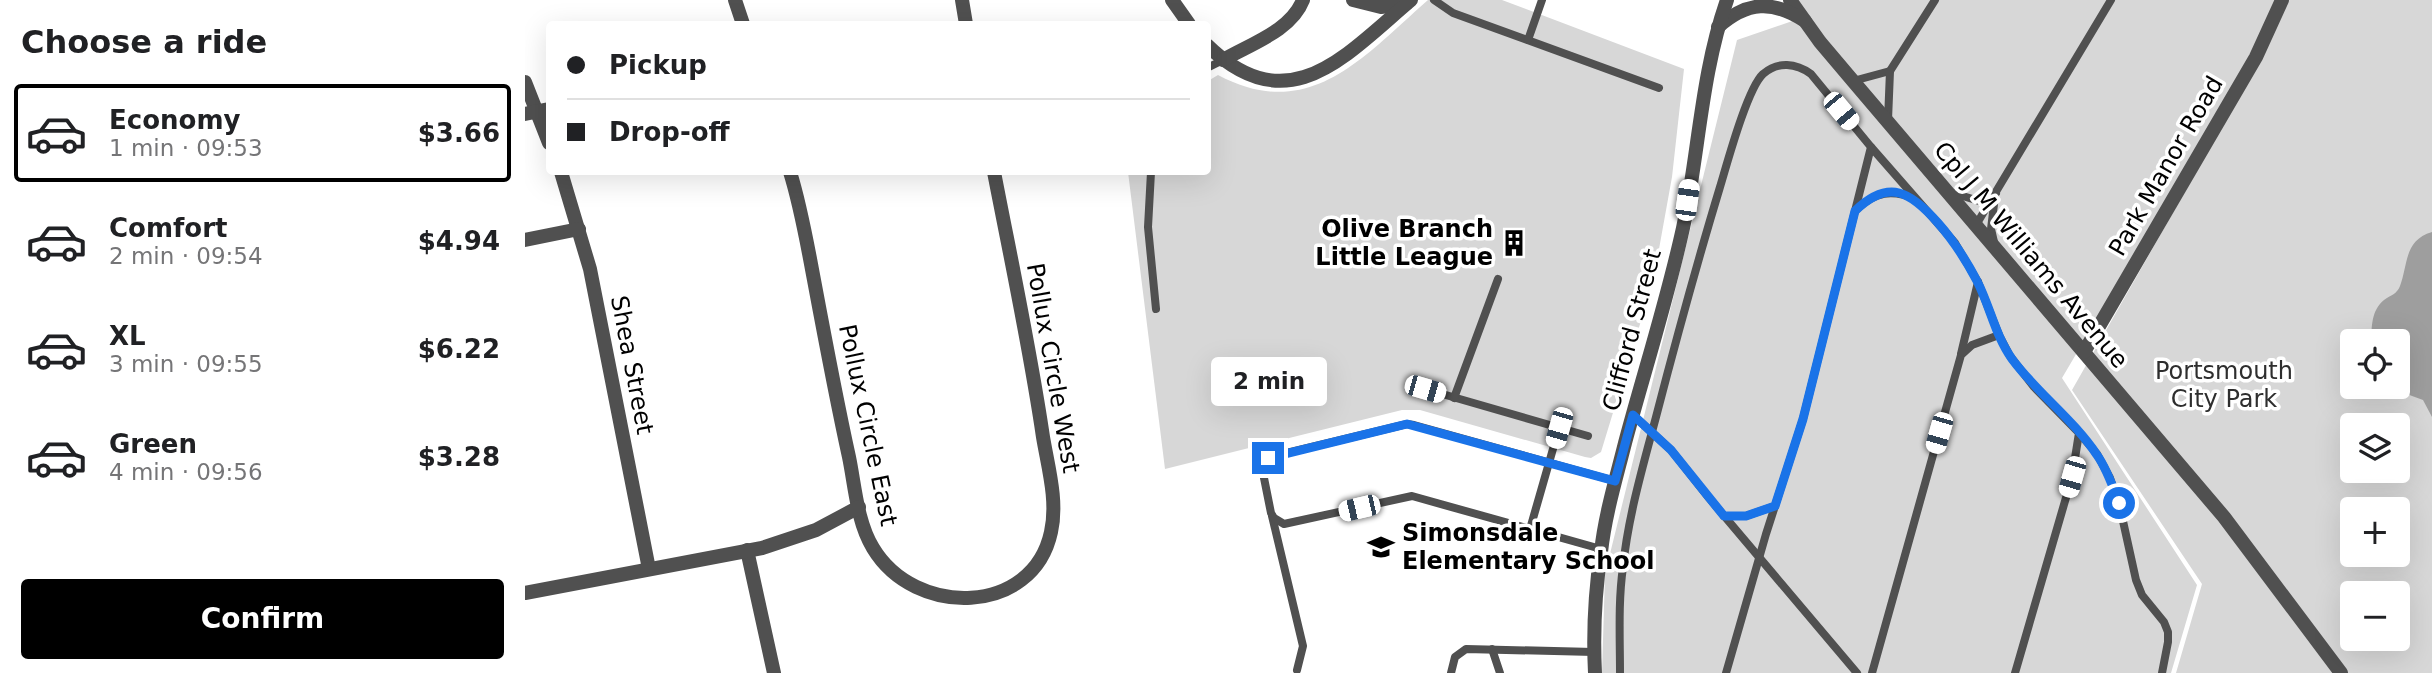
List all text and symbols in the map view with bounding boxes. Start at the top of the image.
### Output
text: Choose a ride [21,23,267,61]
text: Pickup [609,50,707,80]
street label: Park Manor Road [2103,71,2229,261]
car [1820,88,1863,134]
icon: car [25,102,88,165]
text: Economy [109,105,240,135]
text: Drop-off [609,117,730,147]
text: $3.66 [418,118,500,148]
text: 1 min · 09:53 [109,135,263,161]
street label: Cpl J M Williams Avenue [1928,136,2134,374]
car [1674,178,1701,222]
icon: car [25,210,88,273]
text: Comfort [109,213,227,243]
place label: Olive Branch Little League [1315,215,1493,271]
text: $4.94 [418,226,500,256]
building icon: Olive Branch Little League [1499,228,1529,258]
text: 2 min · 09:54 [109,243,263,269]
street label: Clifford Street [1597,246,1667,414]
street label: Pollux Circle West [1021,261,1085,475]
street label: Shea Street [605,293,659,437]
icon: car [25,318,88,381]
text: XL [109,321,146,351]
street label: Pollux Circle East [833,322,903,528]
map controls [2340,329,2410,651]
button: locate [2340,329,2410,399]
text: $6.22 [418,334,500,364]
text: 3 min · 09:55 [109,351,263,377]
callout: 2 min [1210,356,1326,406]
park label: Portsmouth City Park [2155,357,2293,413]
text: 2 min [1233,368,1305,394]
car [1402,373,1449,405]
car [1544,405,1575,451]
car [1924,410,1955,456]
button: layers [2340,413,2410,483]
icon: car [25,426,88,489]
text: Green [109,429,197,459]
text: $3.28 [418,442,500,472]
route end [1252,442,1284,474]
car [2057,454,2088,500]
text: 4 min · 09:56 [109,459,263,485]
route start [2103,487,2135,519]
car [1337,493,1382,523]
button: + [2340,497,2410,567]
place label: Simonsdale Elementary School [1402,519,1655,575]
school or university icon: Simonsdale Elementary School [1366,532,1396,562]
button: Confirm [21,579,504,659]
button: − [2340,581,2410,651]

